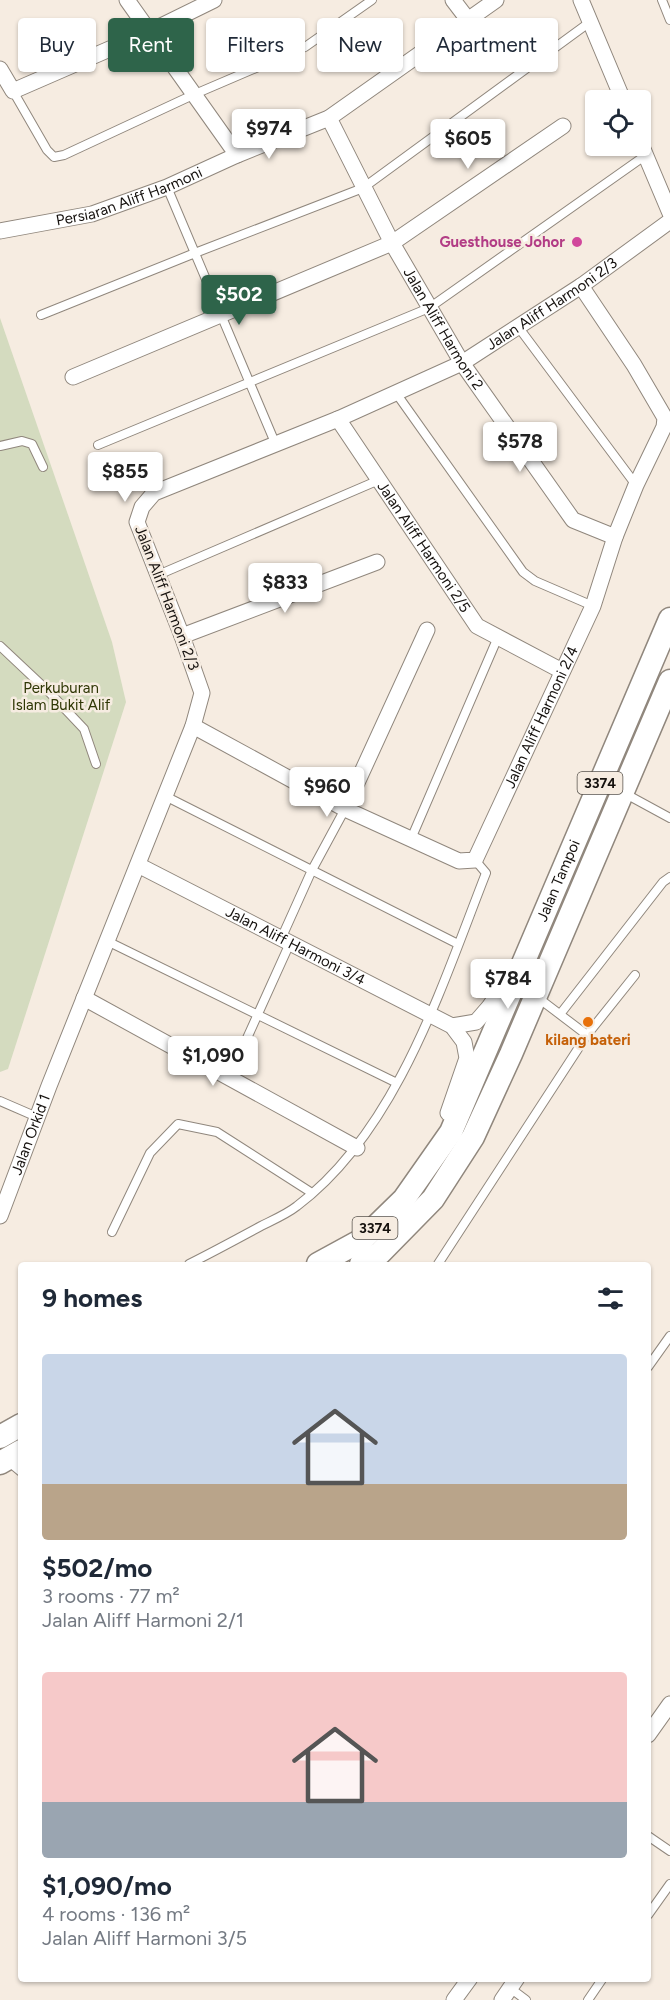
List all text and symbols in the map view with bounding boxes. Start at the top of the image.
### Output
chip: Buy [18,18,96,72]
chip: Rent [108,18,194,72]
chip: Filters [206,18,305,72]
chip: New [317,18,403,72]
chip: Apartment [415,18,558,72]
map controls [585,90,651,156]
button: locate [585,90,651,156]
pin: $974 [233,109,305,160]
text: $974 [246,116,292,140]
pin: $605 [432,119,504,170]
text: $605 [444,126,492,150]
street label: Persiaran Aliff Harmoni [54,163,205,229]
place label: Guesthouse Johor [439,233,565,251]
marker: Guesthouse Johor [570,235,584,249]
street label: Jalan Aliff Harmoni 2/3 [483,254,621,354]
street label: Jalan Aliff Harmoni 2 [399,265,487,393]
pin: $502 [203,275,275,326]
text: $502 [215,282,263,306]
pin: $578 [484,422,556,473]
text: $578 [497,429,543,453]
pin: $855 [89,452,161,503]
text: $855 [102,459,148,483]
street label: Jalan Aliff Harmoni 2/5 [373,478,474,616]
street label: Jalan Aliff Harmoni 2/3 [131,523,203,673]
pin: $833 [249,563,321,614]
text: $833 [262,570,308,594]
street label: Jalan Aliff Harmoni 2/4 [501,643,582,791]
park label: Perkuburan Islam Bukit Alif [12,679,111,714]
pin: $960 [291,767,363,818]
road number: 3374 [578,772,622,794]
text: $960 [303,774,351,798]
street label: Jalan Tampoi [533,837,584,924]
street label: Jalan Aliff Harmoni 3/4 [223,902,368,989]
pin: $784 [472,959,544,1010]
text: $784 [484,966,532,990]
marker: kilang bateri [581,1015,595,1029]
place label: kilang bateri [545,1031,631,1049]
pin: $1,090 [164,1036,262,1087]
text: $1,090 [182,1043,244,1067]
street label: Jalan Orkid 1 [7,1092,54,1177]
road number: 3374 [352,1217,398,1239]
text: 9 homes [42,1282,142,1314]
icon: filters [594,1282,627,1315]
icon: home [281,1393,389,1501]
text: $502/mo [42,1552,152,1584]
text: 3 rooms · 77 m² [42,1584,180,1608]
text: Jalan Aliff Harmoni 2/1 [42,1608,244,1632]
icon: home [281,1711,389,1819]
text: $1,090/mo [42,1870,172,1902]
text: 4 rooms · 136 m² [42,1902,190,1926]
text: Jalan Aliff Harmoni 3/5 [42,1926,247,1950]

